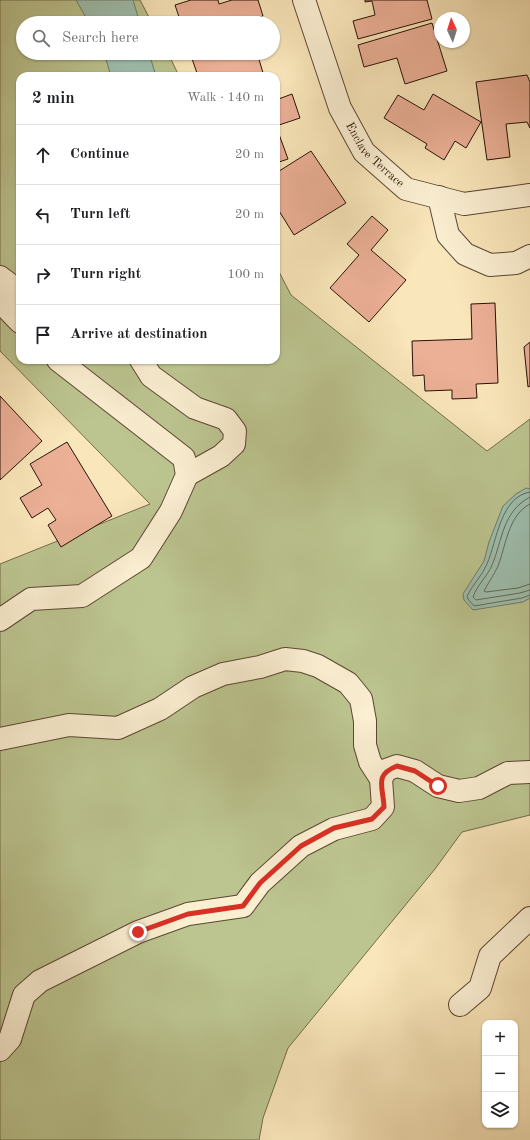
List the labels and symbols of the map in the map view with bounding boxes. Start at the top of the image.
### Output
north arrow [434,12,470,48]
street label: Enclave Terrace [343,120,406,190]
route start [429,777,447,795]
route end [129,923,147,941]

